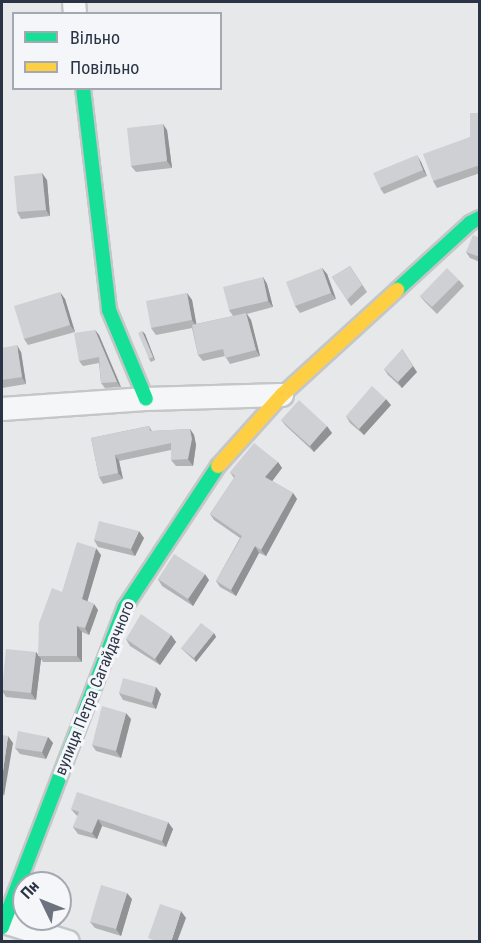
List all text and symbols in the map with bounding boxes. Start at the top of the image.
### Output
legend [12,12,222,90]
text: Вільно [70,27,120,48]
text: Повільно [70,57,139,78]
street label: вулиця Петра Сагайдачного [51,598,139,778]
north arrow [12,871,72,931]
text: Пн [17,877,43,903]

